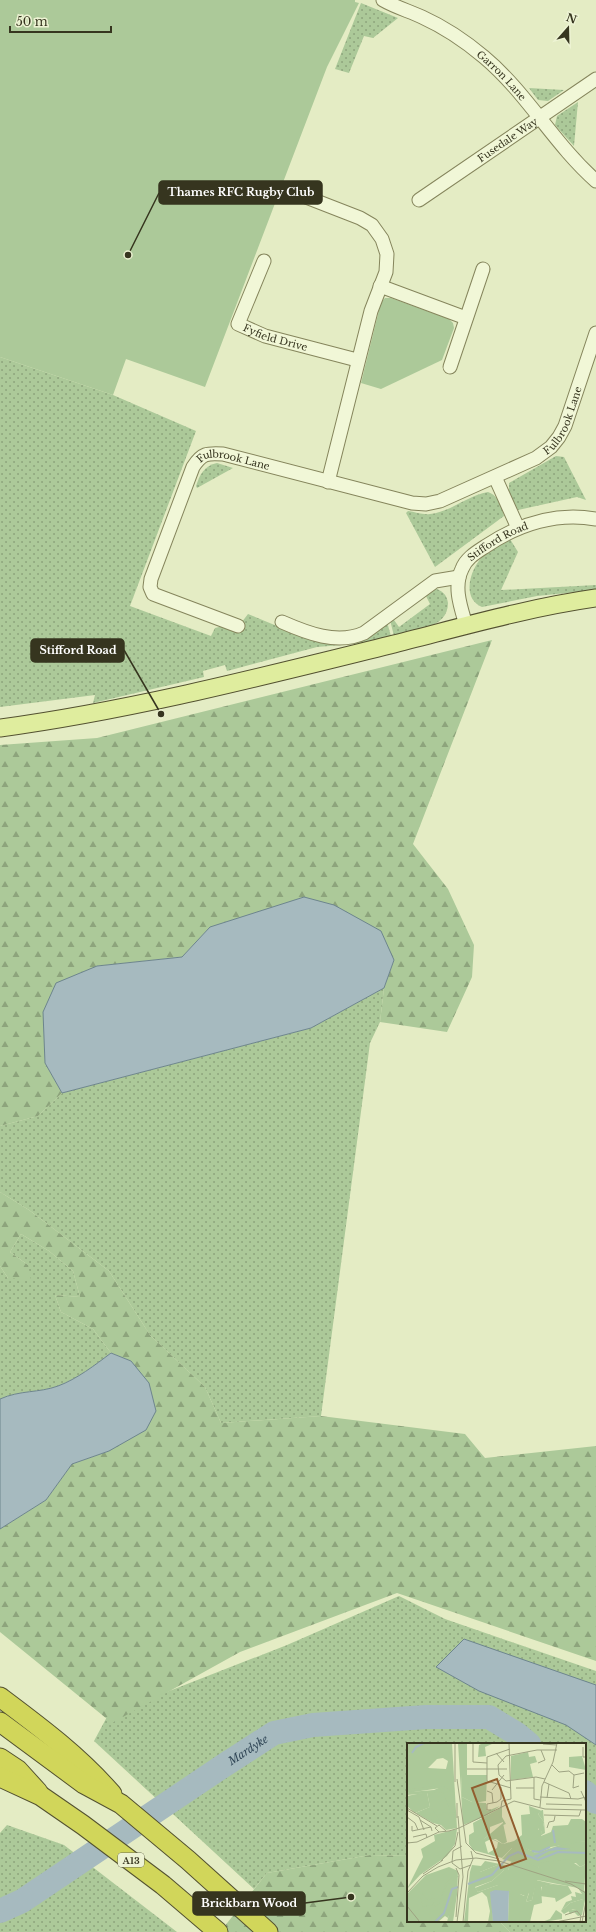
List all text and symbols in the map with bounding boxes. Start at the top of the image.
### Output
scale bar [10,8,111,34]
north arrow [548,8,588,48]
text: N [564,10,579,27]
text: 50 m [16,14,48,29]
street label: Garron Lane [474,47,530,103]
street label: Fusedale Way [475,114,540,165]
callout: Thames RFC Rugby Club [159,181,322,204]
text: Thames RFC Rugby Club [168,185,314,199]
street label: Fyfield Drive [241,321,309,353]
street label: Fulbrook Lane [540,384,584,457]
street label: Fulbrook Lane [193,447,272,472]
street label: Stifford Road [464,519,530,564]
callout: Stifford Road [31,639,124,662]
text: Stifford Road [39,643,117,657]
water label: Mardyke [224,1732,271,1768]
inset map [407,1743,586,1922]
road number: A13 [118,1853,144,1867]
callout: Brickbarn Wood [193,1892,305,1915]
text: Brickbarn Wood [201,1896,297,1910]

